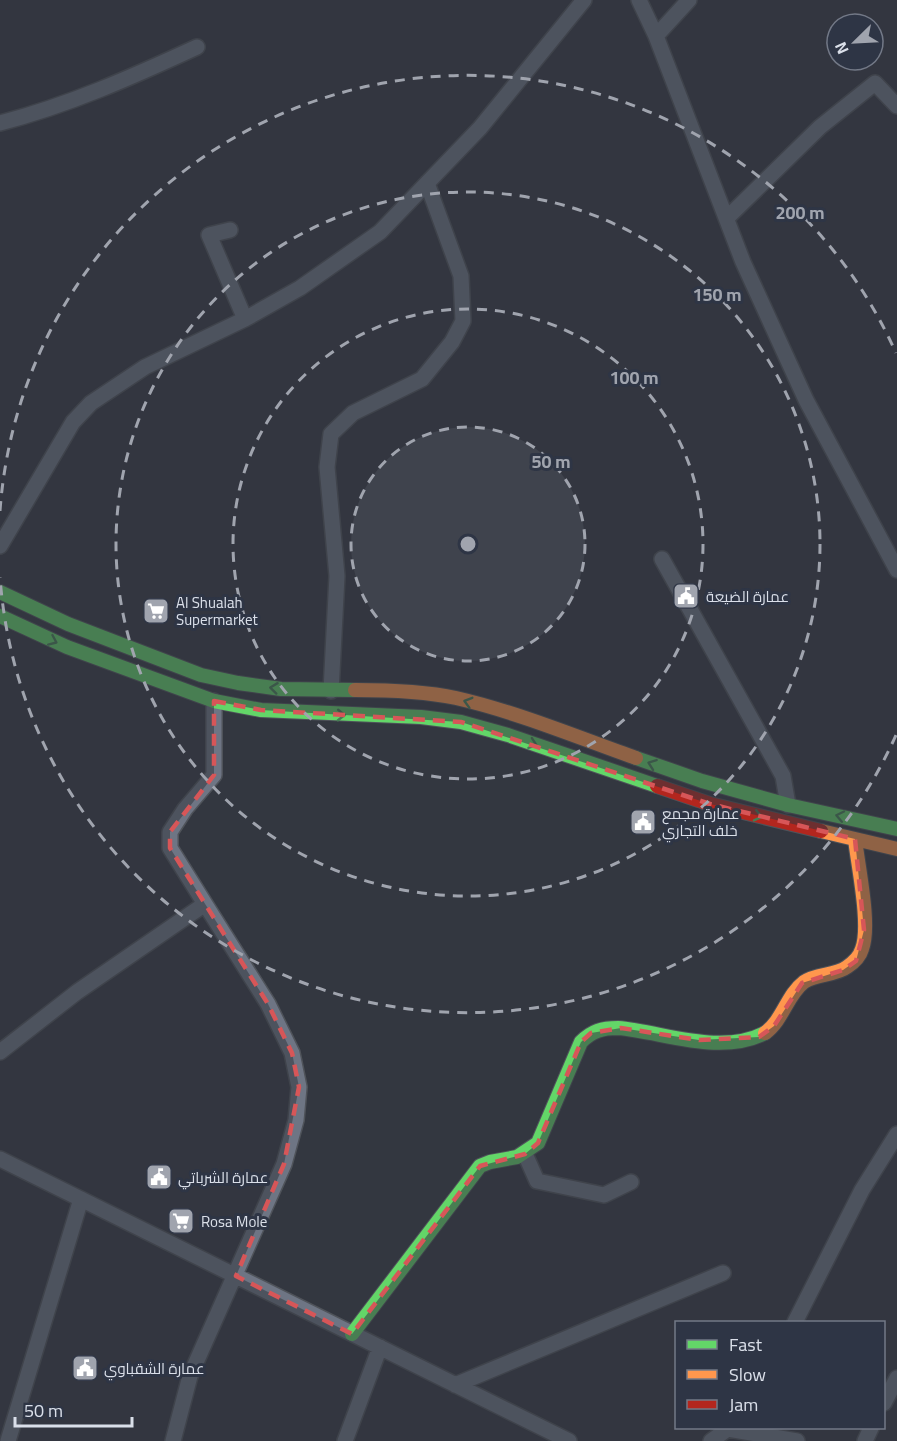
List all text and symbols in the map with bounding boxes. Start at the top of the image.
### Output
north arrow [825,12,885,72]
text: N [825,37,857,59]
text: 200 m [775,196,825,229]
text: 150 m [692,278,742,311]
text: 100 m [609,361,659,394]
text: 50 m [531,445,571,478]
centre of rings [458,534,478,554]
public building icon: عمارة الضيعة [671,581,701,611]
place label: عمارة الضيعة [706,582,789,611]
place label: Al Shualah Supermarket [176,588,259,634]
supermarket icon: Al Shualah Supermarket [141,596,171,626]
one-way arrow [47,633,58,645]
one-way arrow [269,683,278,695]
one-way arrow [463,696,473,709]
one-way arrow [337,708,346,721]
one-way arrow [527,736,537,749]
one-way arrow [647,758,658,771]
place label: عمارة مجمع خلف التجاري [662,799,740,845]
public building icon: عمارة مجمع خلف التجاري [628,807,658,837]
one-way arrow [753,808,763,821]
one-way arrow [835,811,845,824]
public building icon: عمارة الشرباتي [144,1162,174,1192]
place label: عمارة الشرباتي [178,1163,268,1192]
supermarket icon: Rosa Mole [166,1206,196,1236]
place label: Rosa Mole [201,1207,267,1236]
legend [675,1321,885,1429]
text: Fast [729,1328,763,1361]
public building icon: عمارة الشقباوي [70,1353,100,1383]
place label: عمارة الشقباوي [104,1354,205,1383]
text: Slow [729,1358,766,1391]
text: Jam [729,1388,758,1421]
scale bar [15,1390,132,1428]
text: 50 m [24,1394,63,1427]

